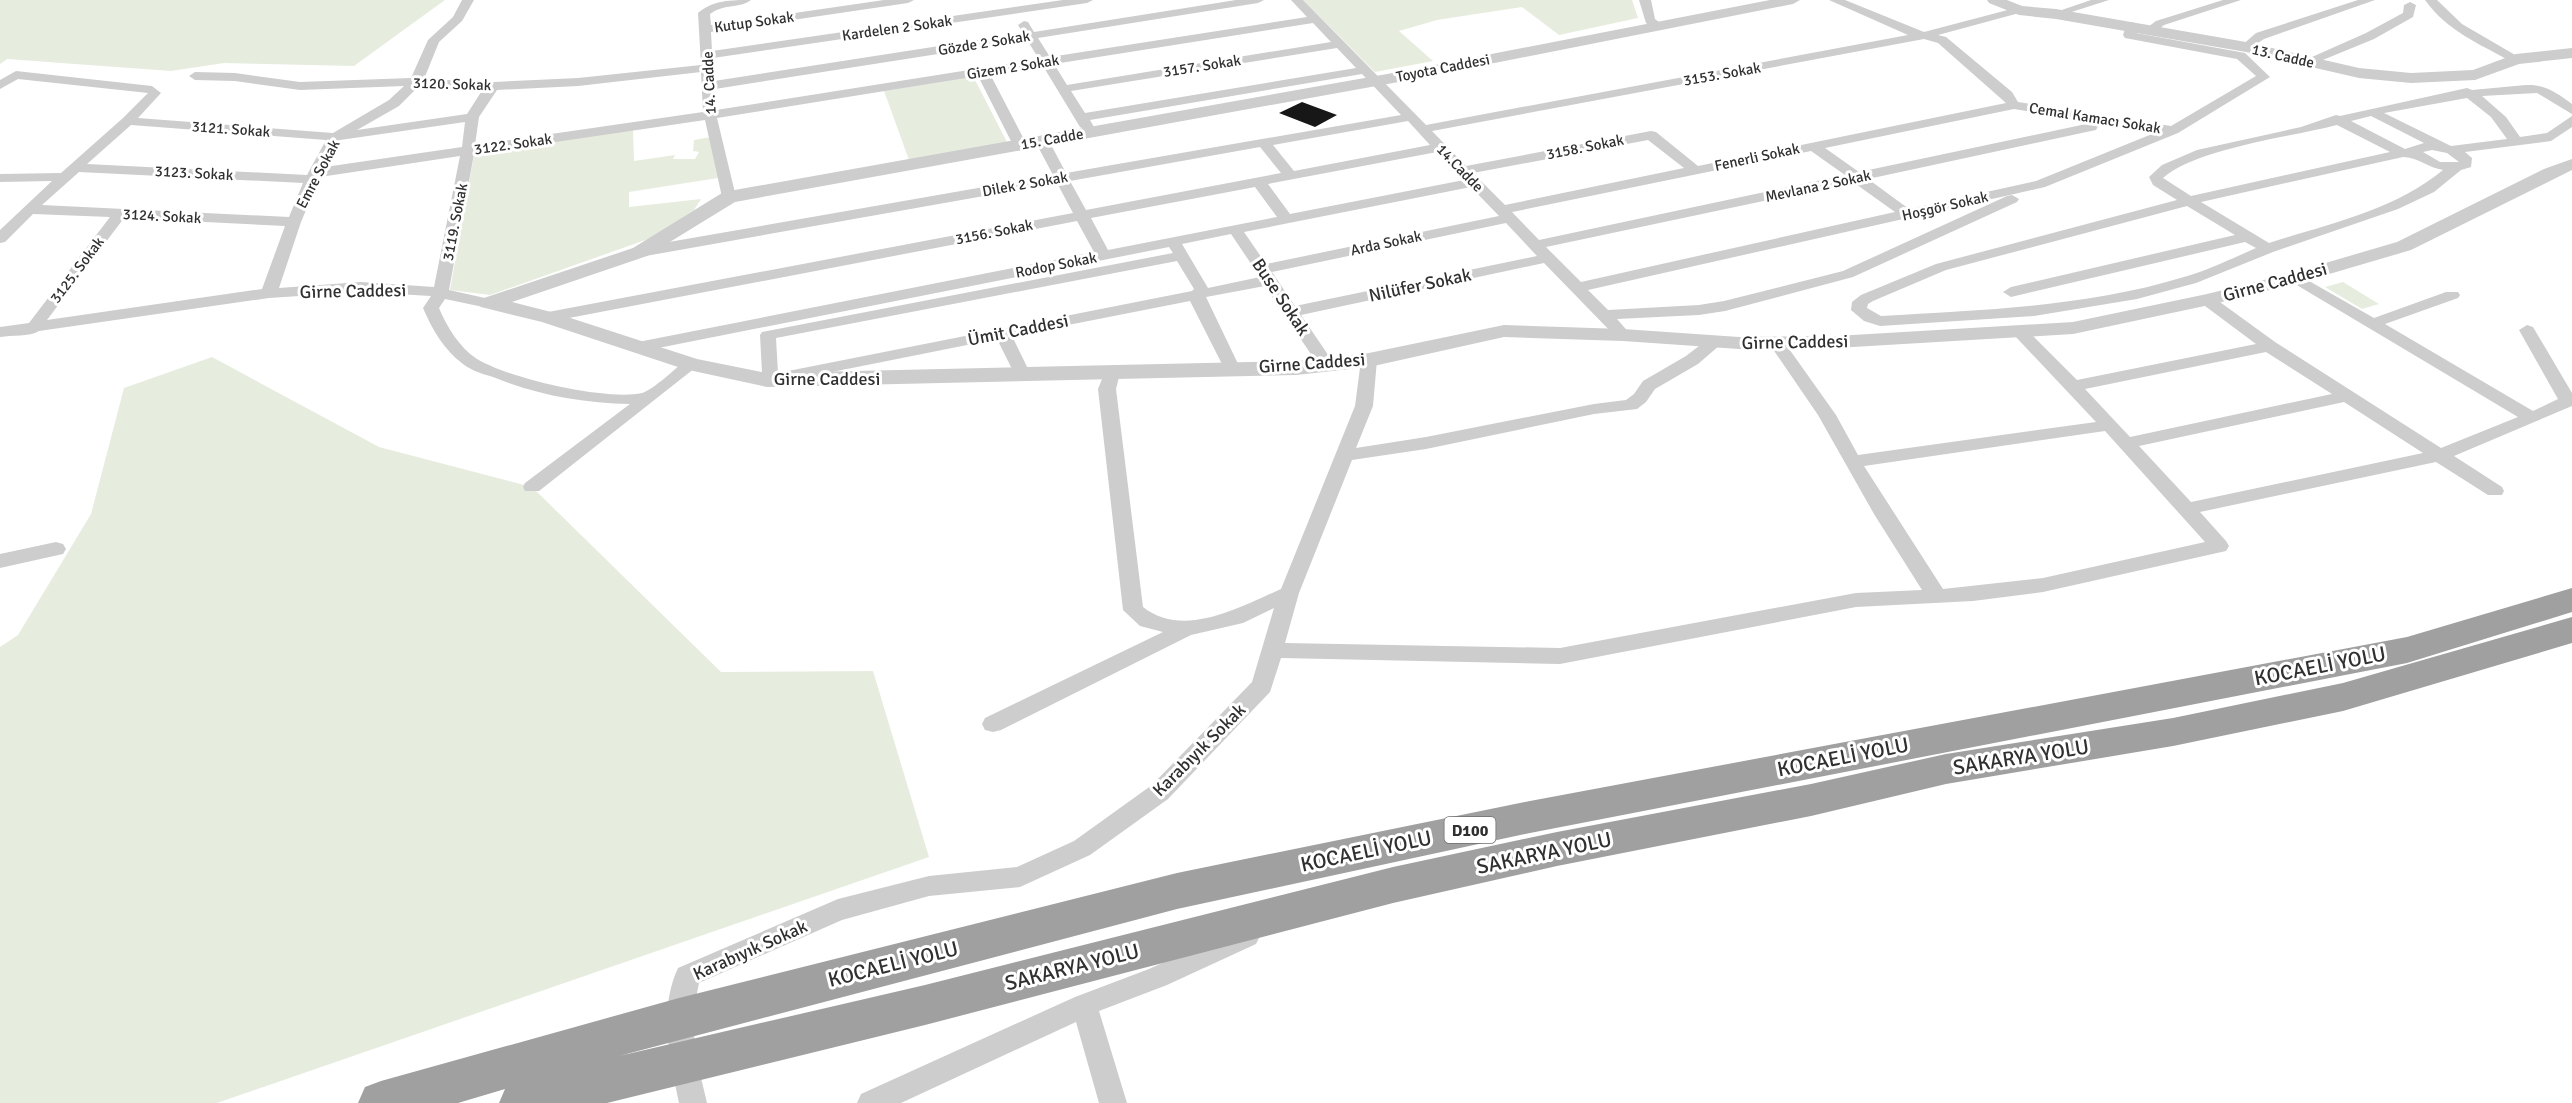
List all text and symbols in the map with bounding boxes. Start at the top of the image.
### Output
street label: Kutup Sokak [713,7,796,37]
street label: Kardelen 2 Sokak [841,11,954,45]
street label: Gözde 2 Sokak [937,27,1032,59]
street label: 13. Cadde [2250,40,2316,72]
street label: Toyota Caddesi [1395,50,1491,86]
street label: 14. Cadde [698,51,720,115]
street label: Gizem 2 Sokak [966,51,1061,83]
street label: 3157. Sokak [1162,51,1243,81]
street label: 3153. Sokak [1682,58,1763,90]
street label: 3120. Sokak [412,74,492,94]
street label: Cemal Kamacı Sokak [2028,99,2163,137]
street label: 3121. Sokak [191,117,271,141]
street label: 15. Cadde [1019,125,1085,153]
street label: 3122. Sokak [473,130,554,158]
street label: 3158. Sokak [1545,131,1626,163]
street label: Emre Sokak [292,136,344,211]
street label: Fenerli Sokak [1713,139,1802,175]
street label: 14.Cadde [1433,140,1487,196]
street label: 3123. Sokak [154,162,234,184]
street label: Mevlana 2 Sokak [1764,166,1873,206]
street label: Dilek 2 Sokak [981,168,1070,200]
street label: 3119. Sokak [439,181,471,262]
street label: Hoşgör Sokak [1900,187,1990,225]
street label: 3124. Sokak [122,205,202,227]
street label: 3156. Sokak [954,216,1035,248]
street label: Arda Sokak [1349,227,1424,259]
street label: 3125. Sokak [46,233,108,307]
street label: Rodop Sokak [1014,248,1099,282]
street label: Buse Sokak [1247,254,1315,340]
street label: Girne Caddesi [2221,258,2329,306]
street label: Nilüfer Sokak [1367,263,1473,307]
street label: Girne Caddesi [300,279,406,303]
street label: Ümit Caddesi [966,309,1070,351]
street label: Girne Caddesi [1742,330,1848,354]
street label: Girne Caddesi [1258,348,1366,378]
street label: Girne Caddesi [774,368,880,390]
street label: KOCAELİ YOLU [2252,641,2388,691]
street label: Karabıyık Sokak [1148,699,1250,801]
street label: KOCAELİ YOLU [1775,732,1911,782]
street label: SAKARYA YOLU [1951,733,2091,781]
road number: D100 [1444,817,1496,843]
street label: KOCAELİ YOLU [1298,824,1434,878]
street label: SAKARYA YOLU [1474,826,1614,880]
street label: Karabıyık Sokak [689,915,811,985]
street label: KOCAELİ YOLU [825,935,961,993]
street label: SAKARYA YOLU [1002,938,1142,996]

